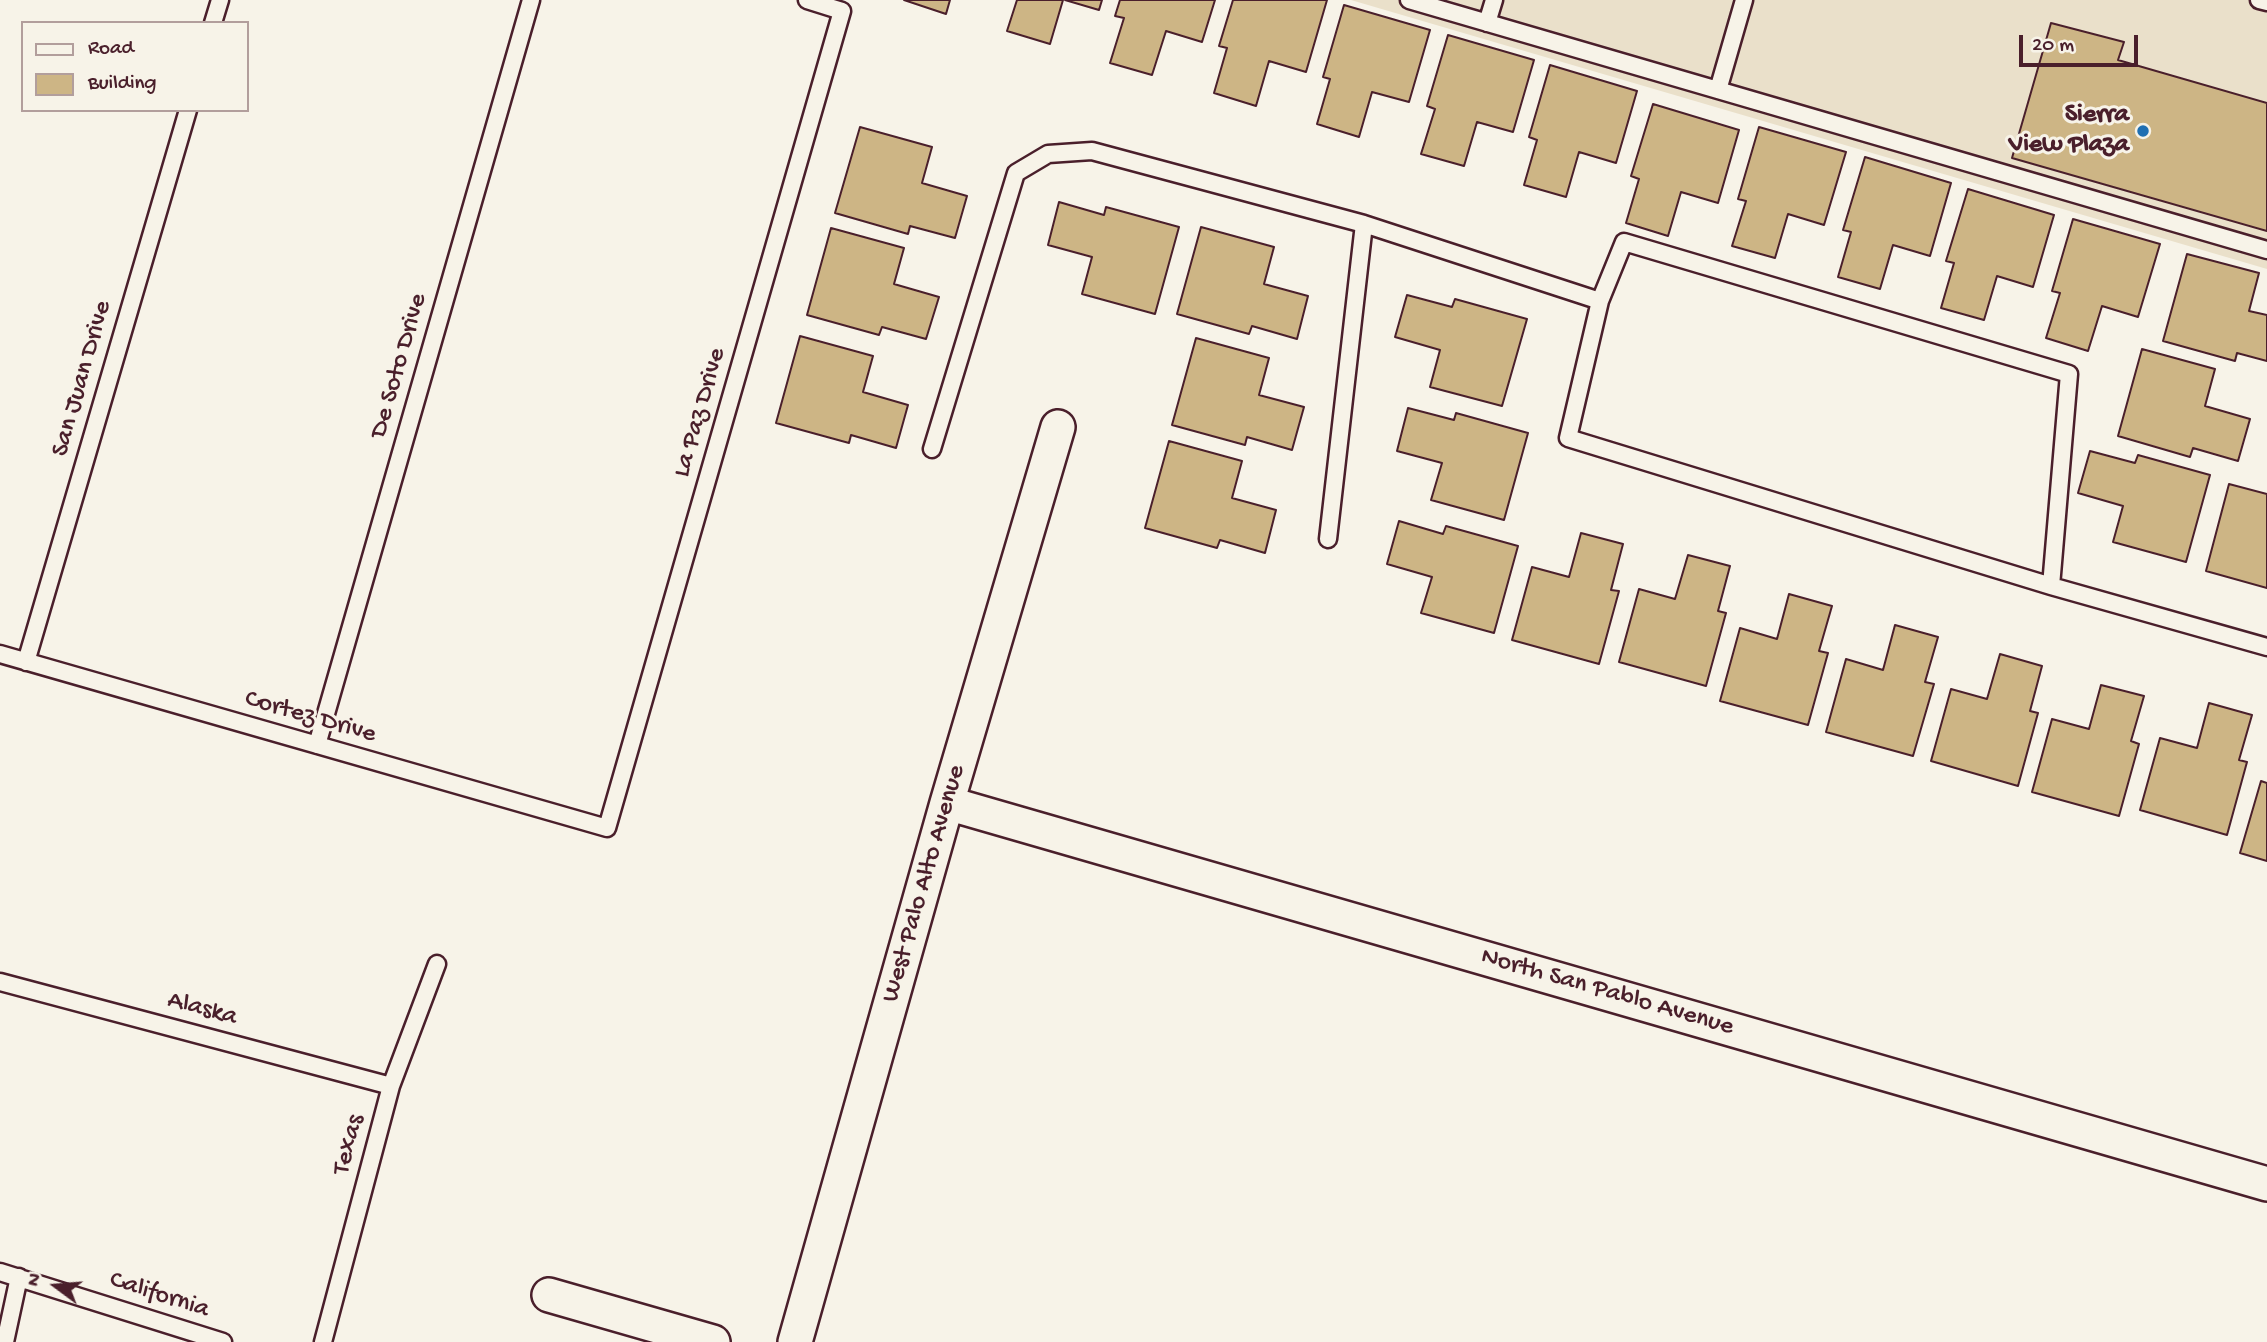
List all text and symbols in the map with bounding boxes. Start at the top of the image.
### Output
legend [21,21,248,112]
scale bar [2022,21,2141,65]
text: 20 m [2032,34,2074,59]
text: Road [88,37,134,62]
text: Building [88,72,157,97]
place label: Sierra View Plaza [2009,100,2129,162]
marker: Sierra View Plaza [2135,123,2151,139]
street label: De Soto Drive [364,290,436,442]
street label: San Juan Drive [46,298,120,460]
street label: La Paz Drive [668,345,734,481]
street label: Cortez Drive [241,684,379,752]
street label: West Palo Alto Avenue [876,762,974,1006]
street label: North San Pablo Avenue [1477,942,1737,1044]
street label: Alaska [164,986,240,1034]
street label: Texas [327,1111,373,1179]
north arrow [21,1251,91,1321]
street label: California [105,1265,213,1327]
text: N [23,1271,48,1289]

